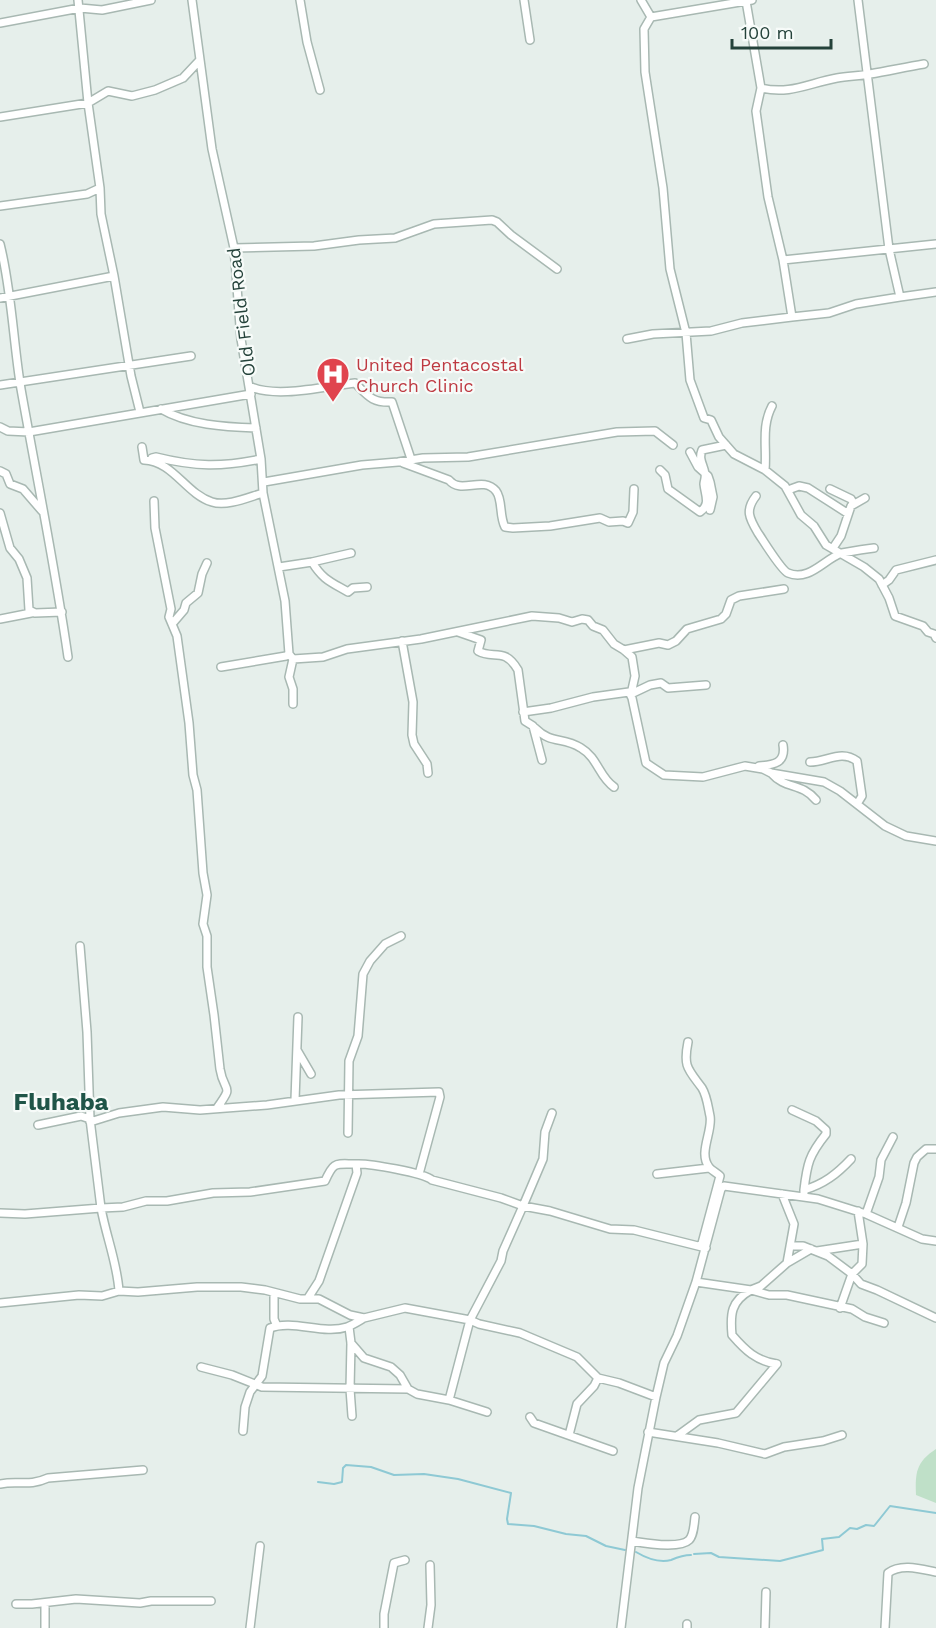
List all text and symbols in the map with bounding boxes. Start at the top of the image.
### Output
scale bar [732,12,831,50]
text: 100 m [741,22,794,43]
street label: Old Field Road [223,246,259,378]
place label: United Pentacostal Church Clinic [356,354,524,396]
hospital icon: United Pentacostal Church Clinic [315,356,351,403]
district label: Fluhaba [14,1088,109,1116]

